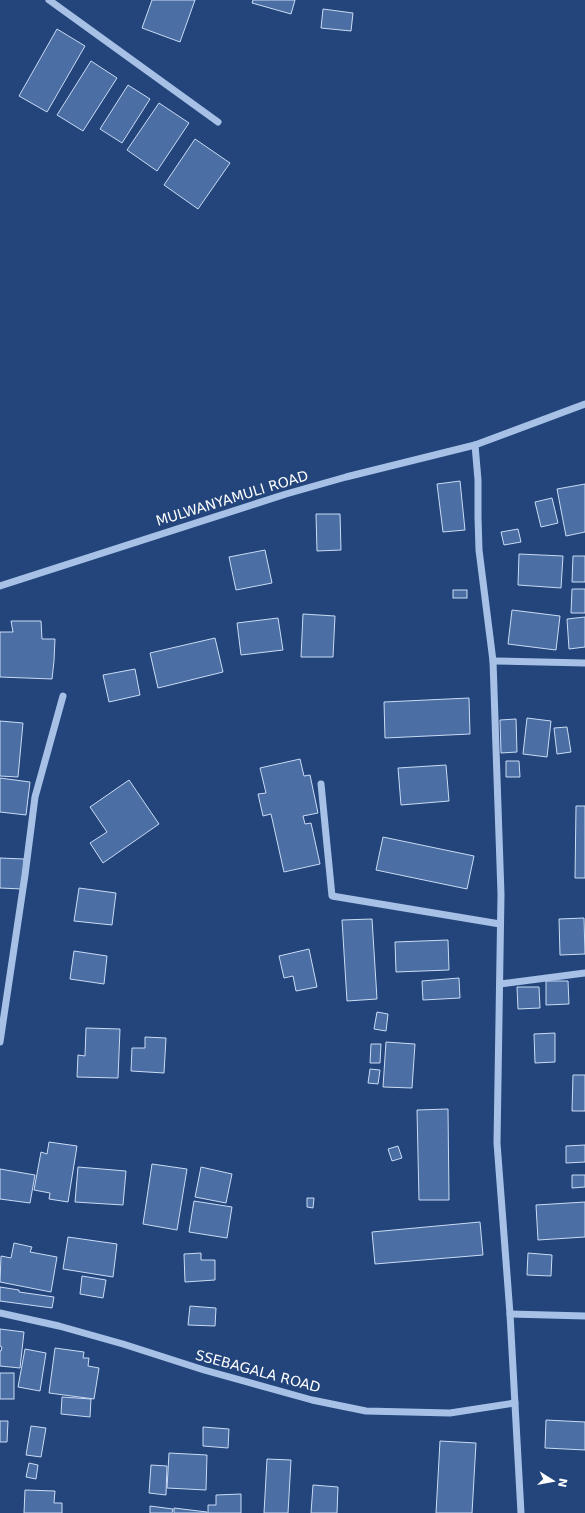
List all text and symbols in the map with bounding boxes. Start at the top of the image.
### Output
street label: MULWANYAMULI ROAD [154,467,310,529]
street label: SSEBAGALA ROAD [194,1347,322,1395]
north arrow [533,1461,573,1501]
text: N [555,1477,570,1489]

